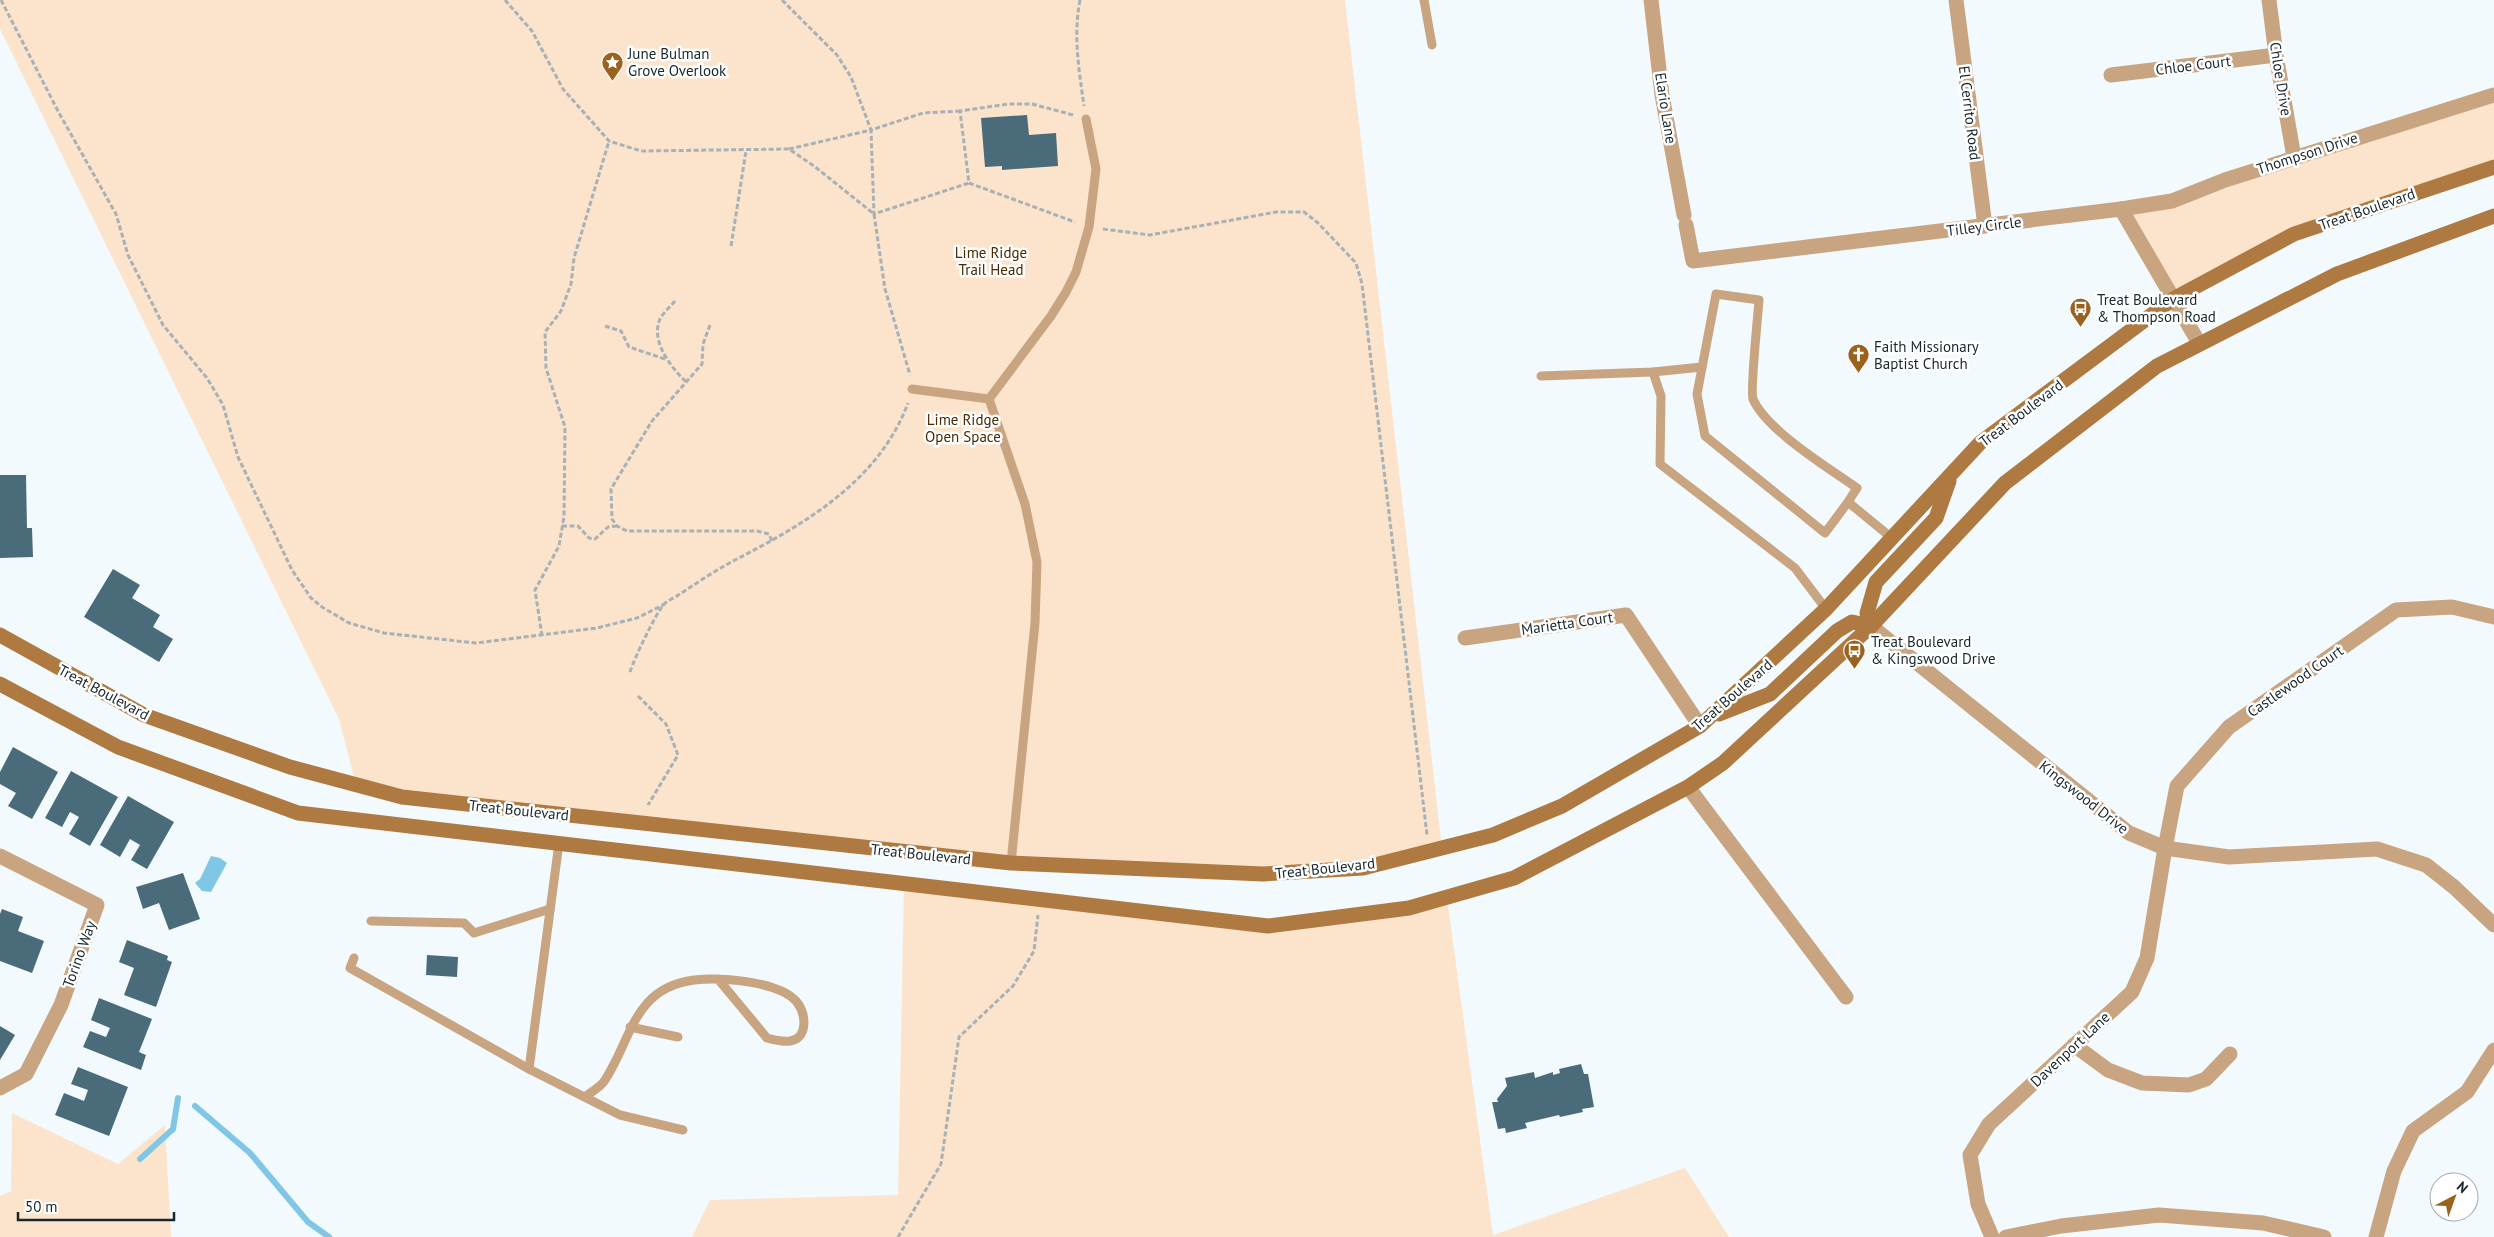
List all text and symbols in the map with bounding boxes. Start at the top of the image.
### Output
street label: Chloe Drive [2266,41,2296,117]
place label: June Bulman Grove Overlook [627,44,727,80]
place icon: June Bulman Grove Overlook [600,50,624,81]
street label: Chloe Court [2154,51,2232,79]
street label: El Cerrito Road [1955,65,1985,161]
street label: Elario Lane [1651,71,1681,145]
street label: Thompson Drive [2254,128,2360,178]
street label: Treat Boulevard [2316,184,2418,234]
street label: Tilley Circle [1945,212,2023,240]
park label: Lime Ridge Trail Head [955,243,1027,279]
place label: Treat Boulevard & Thompson Road [2097,290,2216,326]
bus stop icon: Treat Boulevard & Thompson Road [2069,296,2093,327]
place label: Faith Missionary Baptist Church [1874,337,1979,373]
church icon: Faith Missionary Baptist Church [1846,343,1870,374]
street label: Treat Boulevard [1975,375,2067,451]
park label: Lime Ridge Open Space [925,410,1001,446]
street label: Marietta Court [1520,607,1614,639]
place label: Treat Boulevard & Kingswood Drive [1871,632,1996,668]
bus stop icon: Treat Boulevard & Kingswood Drive [1843,638,1867,669]
street label: Castlewood Court [2243,641,2347,721]
street label: Treat Boulevard [1688,655,1776,735]
street label: Treat Boulevard [55,660,153,724]
street label: Kingswood Drive [2035,756,2133,838]
street label: Treat Boulevard [468,795,570,825]
street label: Treat Boulevard [870,839,972,869]
street label: Treat Boulevard [1274,853,1376,883]
street label: Torino Way [58,918,100,990]
street label: Davenport Lane [2026,1007,2114,1091]
north arrow [2429,1172,2479,1222]
text: N [2453,1177,2472,1197]
scale bar [18,1190,174,1222]
text: 50 m [25,1197,58,1216]

